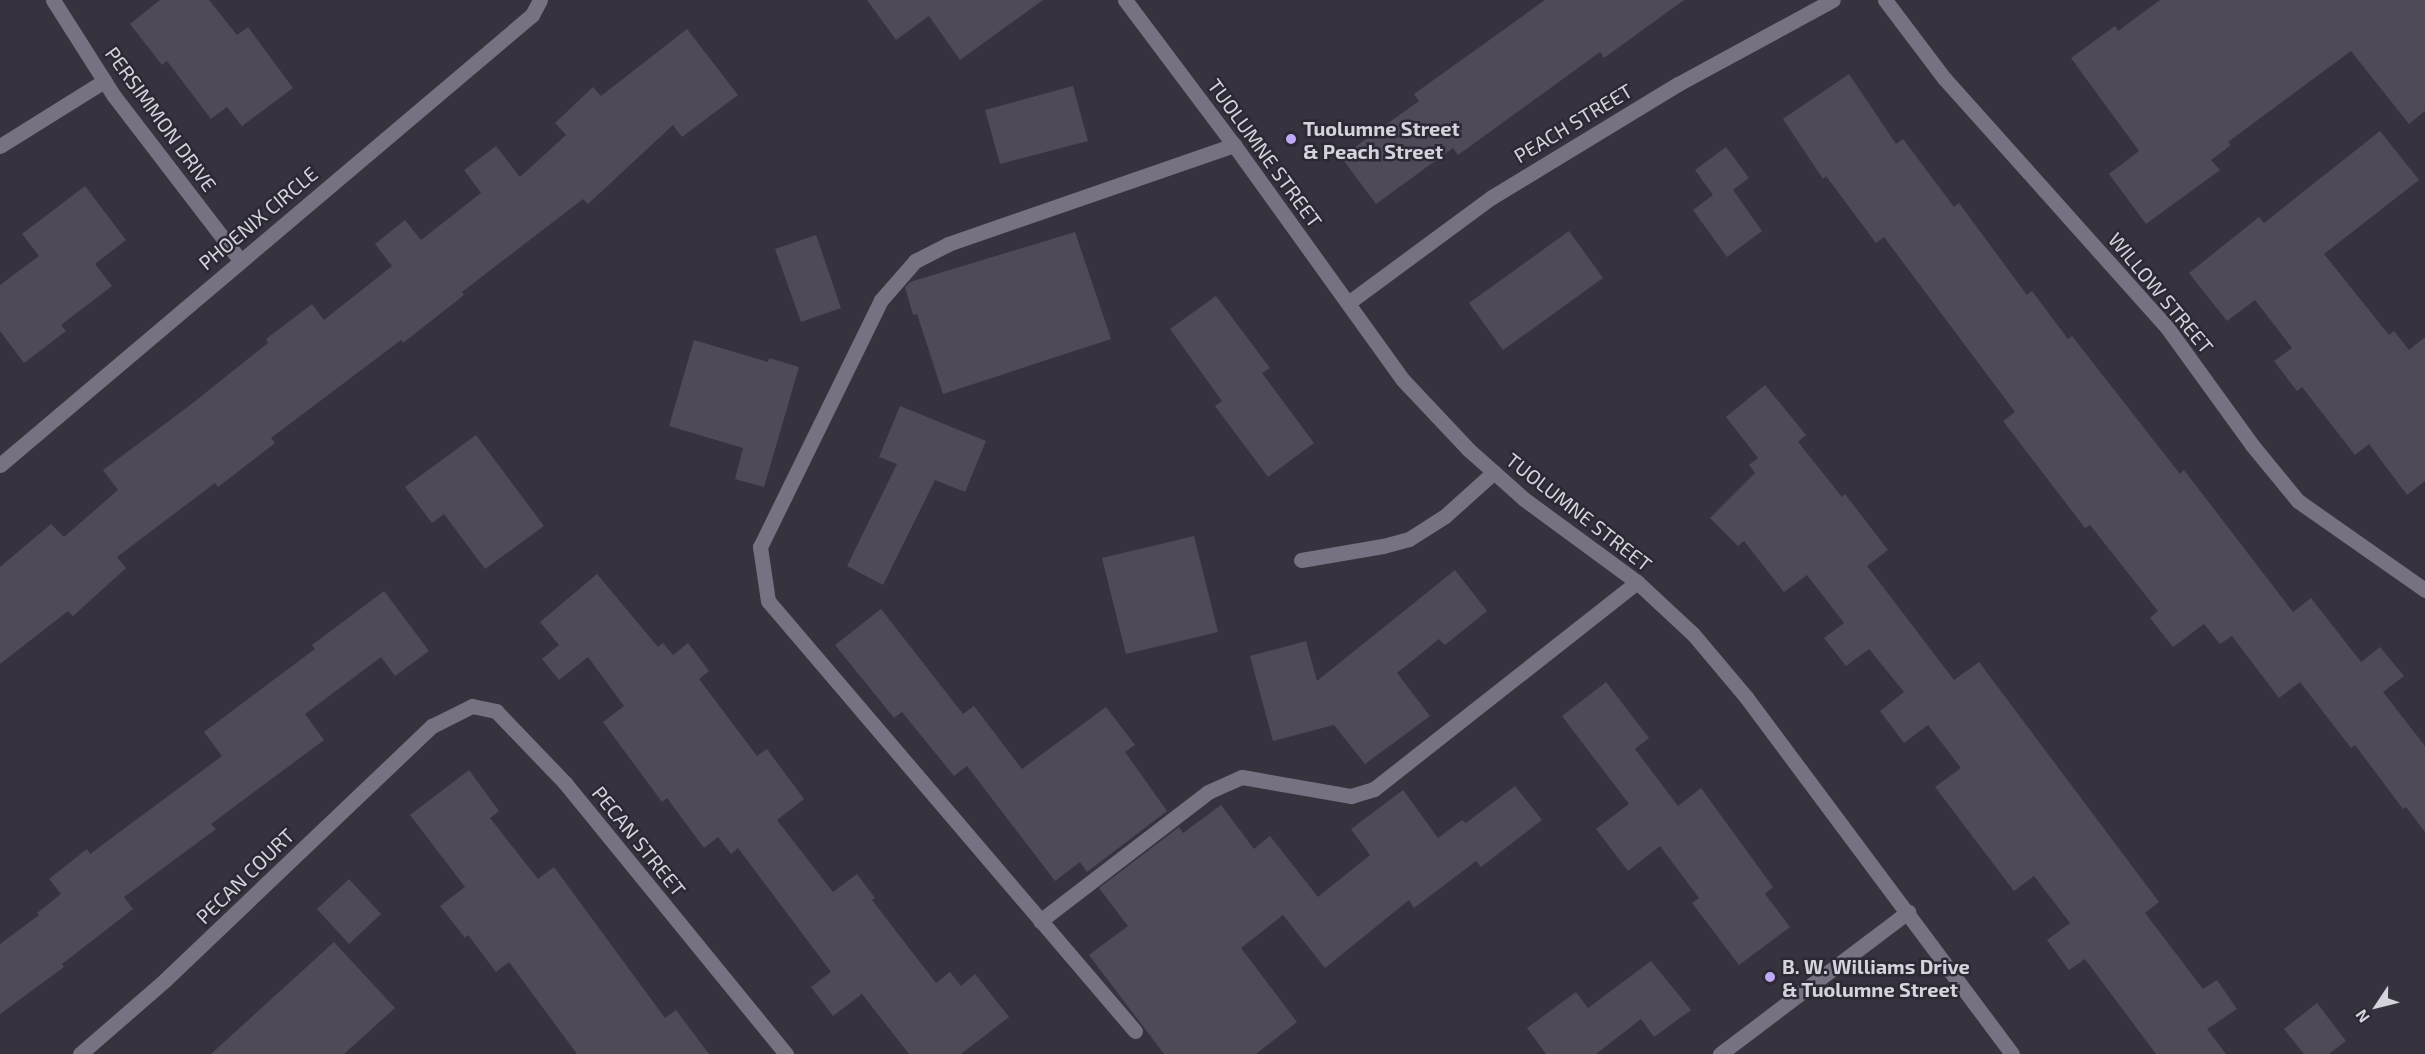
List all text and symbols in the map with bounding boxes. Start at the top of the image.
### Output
street label: PERSIMMON DRIVE [100,42,222,196]
street label: TUOLUMNE STREET [1203,74,1327,232]
street label: PEACH STREET [1509,78,1637,168]
place label: Tuolumne Street & Peach Street [1303,116,1460,163]
marker: Tuolumne Street & Peach Street [1284,132,1298,146]
street label: PHOENIX CIRCLE [194,161,322,275]
street label: WILLOW STREET [2103,228,2219,358]
street label: TUOLUMNE STREET [1501,448,1657,576]
street label: PECAN STREET [587,781,691,901]
street label: PECAN COURT [191,823,299,929]
place label: B. W. Williams Drive & Tuolumne Street [1782,954,1970,1001]
marker: B. W. Williams Drive & Tuolumne Street [1763,970,1777,984]
north arrow [2347,976,2407,1036]
text: N [2351,1006,2373,1027]

